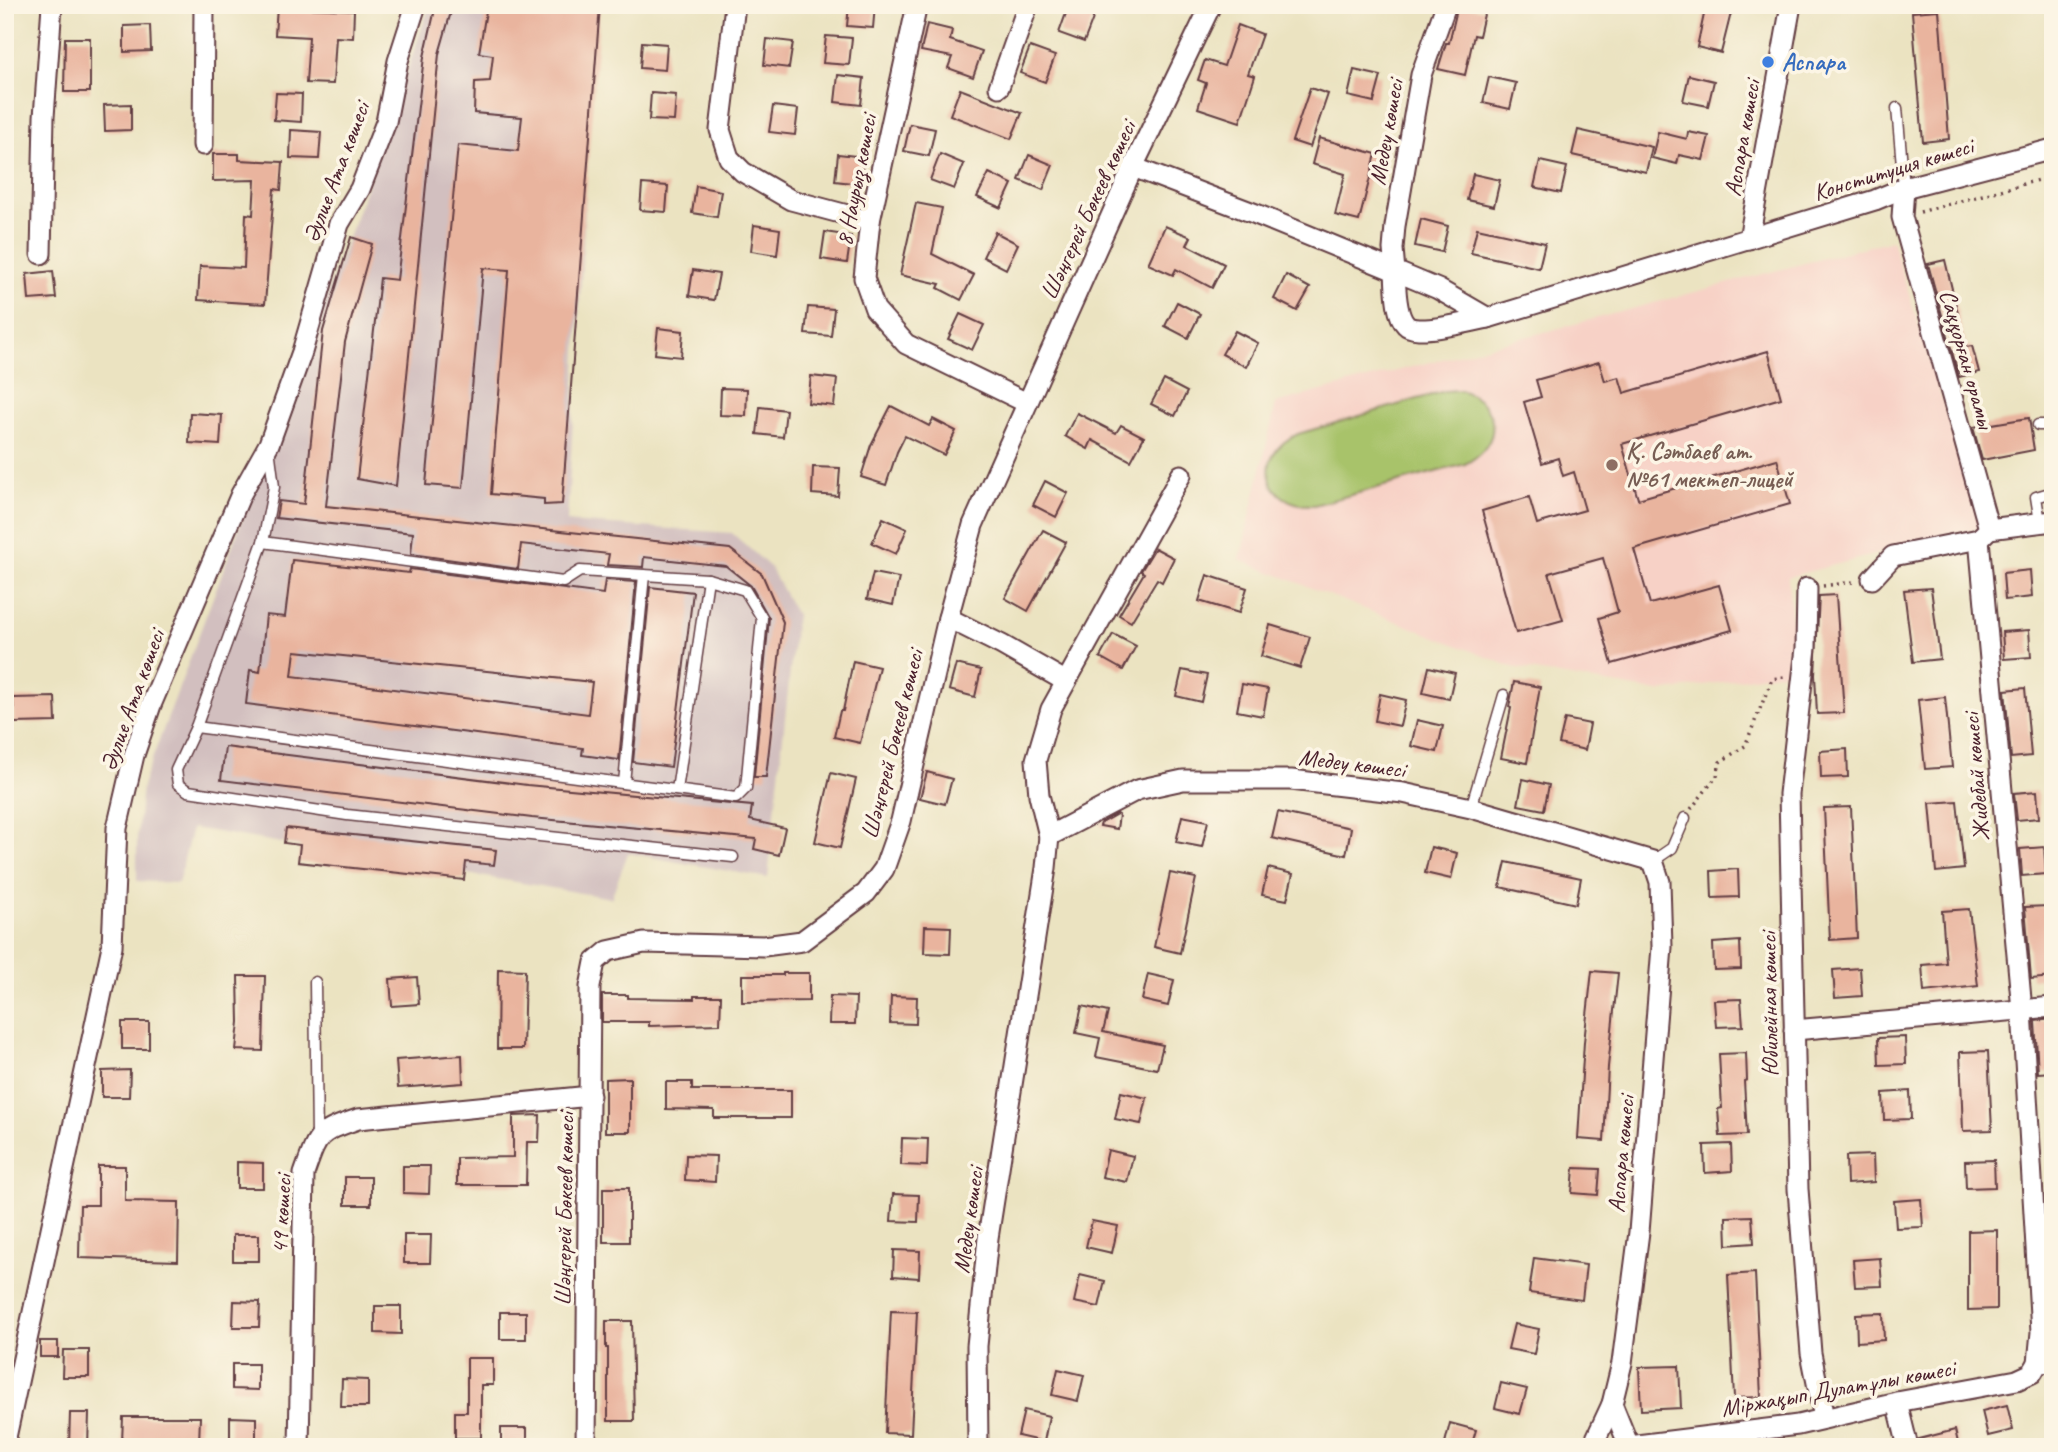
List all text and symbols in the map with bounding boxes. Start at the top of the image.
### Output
place label: Аспара [1782,47,1847,77]
marker: Аспара [1760,54,1776,70]
street label: Медеу көшесі [1362,74,1410,187]
street label: Аспара көшесі [1717,75,1767,199]
street label: Әулие Ата көшесі [296,95,377,246]
street label: 8 Наурыз көшесі [829,109,885,248]
street label: Шәңгерей Бөкеев көшесі [1033,114,1144,304]
street label: Конституция көшесі [1810,130,1979,208]
street label: Саққорған орамы [1933,286,2002,434]
place label: Қ. Сәтбаев ат. №61 мектеп-лицей [1626,436,1794,494]
marker: Қ. Сәтбаев ат. №61 мектеп-лицей [1604,457,1620,473]
street label: Әулие Ата көшесі [93,623,172,775]
street label: Шәңгерей Бөкеев көшесі [854,644,931,842]
street label: Жидебай көшесі [1955,709,1997,843]
street label: Медеу көшесі [1297,742,1409,785]
street label: Юбилейная көшесі [1753,929,1785,1077]
street label: Аспара көшесі [1601,1092,1641,1214]
street label: Шәңгерей Бөкеев көшесі [547,1109,581,1306]
street label: Медеу көшесі [946,1162,991,1275]
street label: 49 көшесі [264,1171,298,1255]
street label: Міржақып Дулатұлы көшесі [1719,1352,1960,1423]

